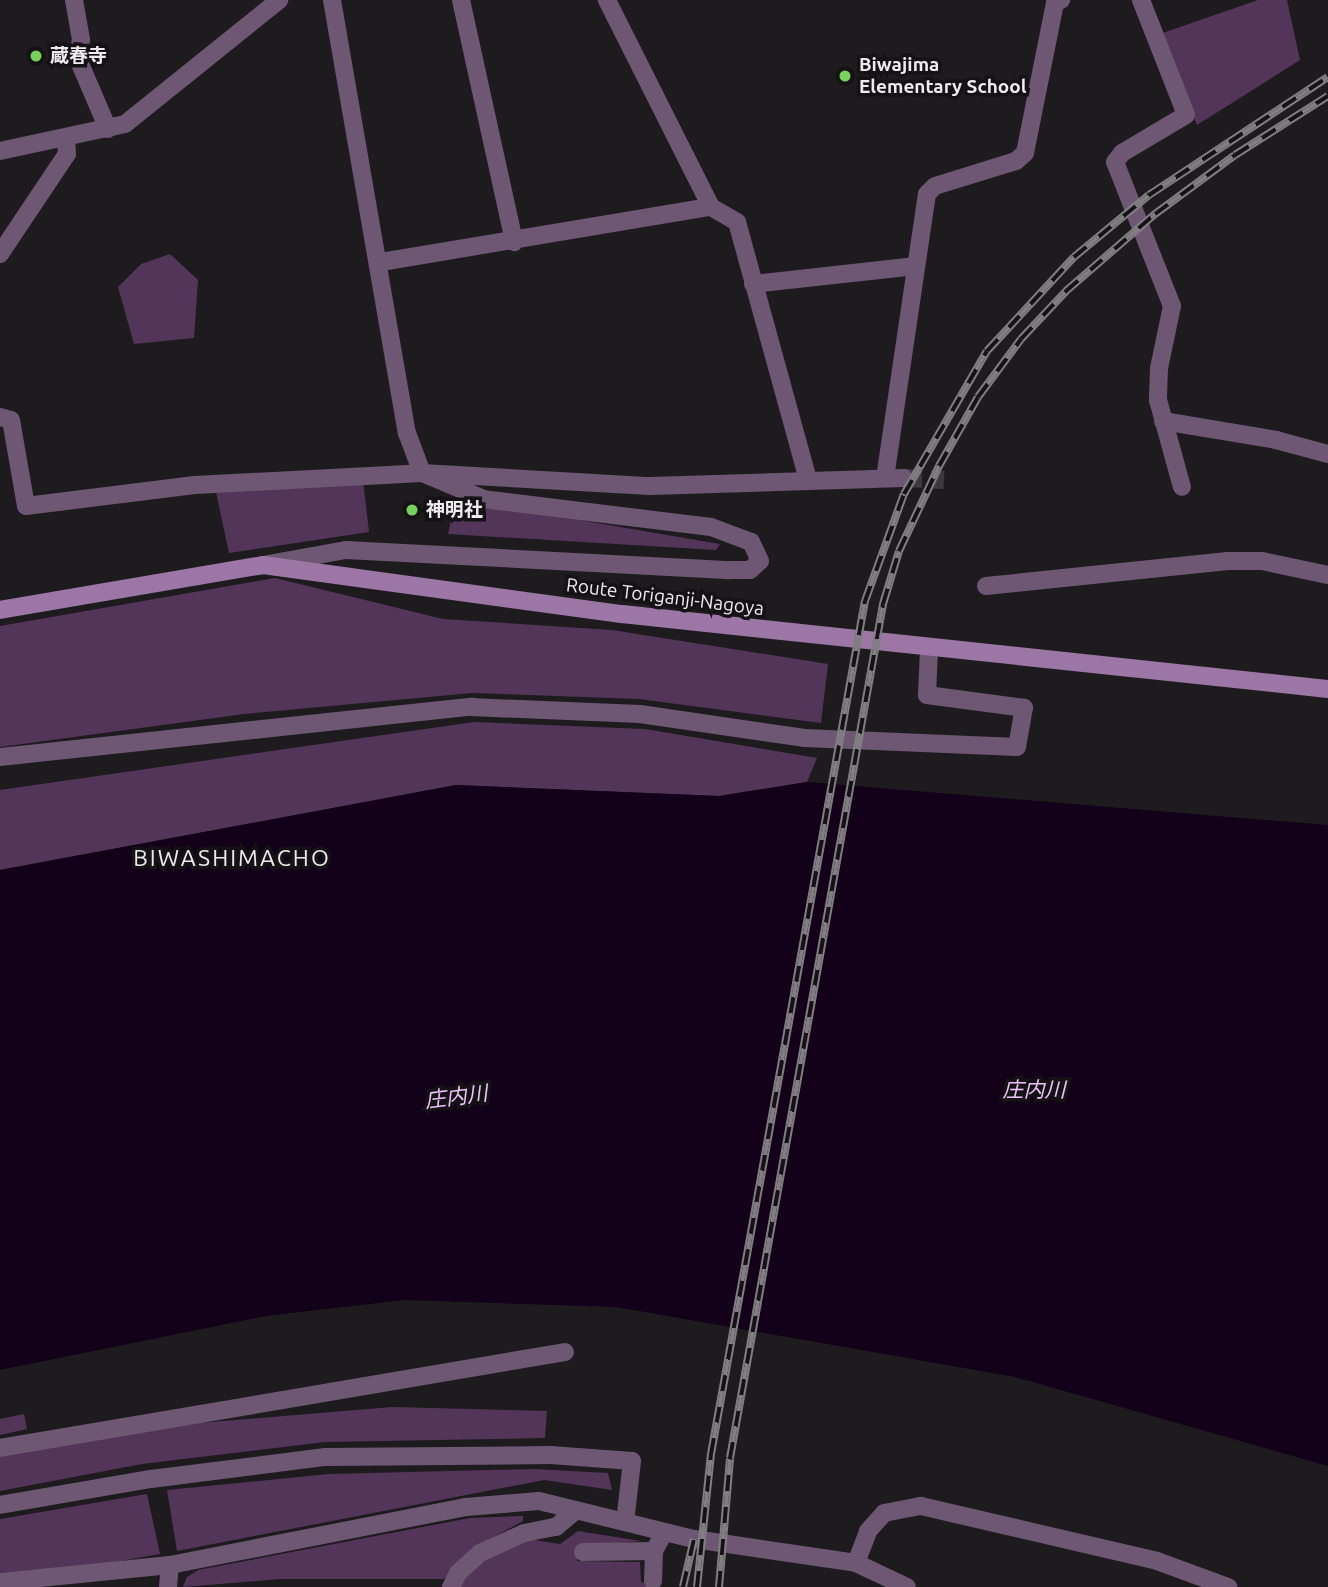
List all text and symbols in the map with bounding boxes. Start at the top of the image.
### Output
place label: 蔵春寺 [50,45,107,67]
marker: 蔵春寺 [28,48,44,64]
place label: Biwajima Elementary School [859,54,1026,98]
marker: Biwajima Elementary School [837,68,853,84]
place label: 神明社 [426,499,483,521]
marker: 神明社 [404,502,420,518]
street label: Route Toriganji-Nagoya [565,574,765,620]
district label: BIWASHIMACHO [135,844,329,872]
water label: 庄内川 [1003,1076,1065,1102]
water label: 庄内川 [423,1080,489,1112]

